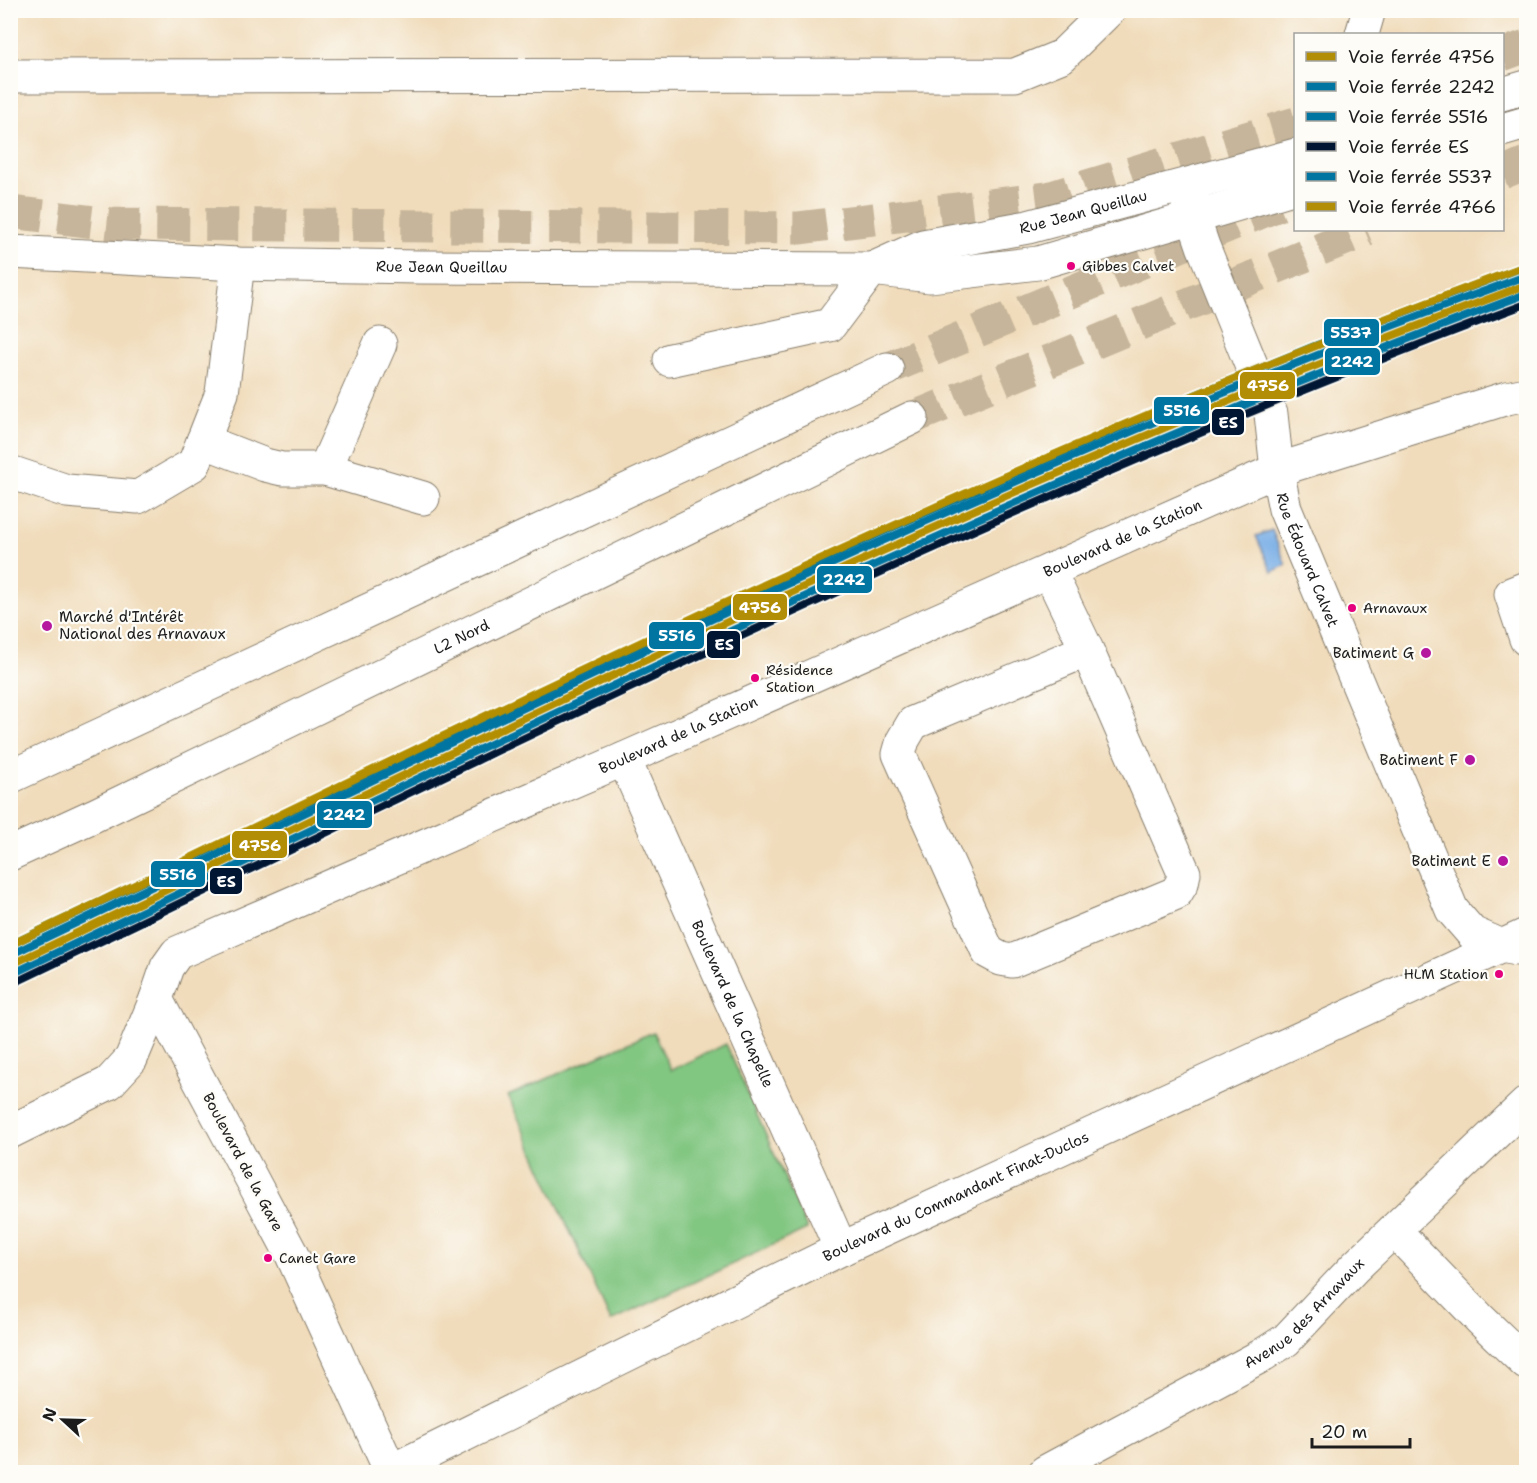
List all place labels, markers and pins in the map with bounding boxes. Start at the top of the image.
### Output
place label: Gibbes Calvet [1082,257,1174,275]
marker: Gibbes Calvet [1065,260,1077,272]
place label: Arnavaux [1363,599,1427,617]
marker: Arnavaux [1346,602,1358,614]
place label: Marché d'Intérêt National des Arnavaux [59,607,226,644]
marker: Marché d'Intérêt National des Arnavaux [40,619,54,633]
place label: Batiment G [1333,643,1414,663]
marker: Batiment G [1419,646,1433,660]
place label: Résidence Station [766,661,833,696]
marker: Résidence Station [749,672,761,684]
place label: Batiment F [1379,750,1458,770]
marker: Batiment F [1463,753,1477,767]
place label: Batiment E [1412,851,1491,871]
marker: Batiment E [1496,854,1510,868]
place label: HLM Station [1404,965,1488,983]
marker: HLM Station [1493,968,1505,980]
place label: Canet Gare [279,1249,356,1267]
marker: Canet Gare [262,1252,274,1264]

